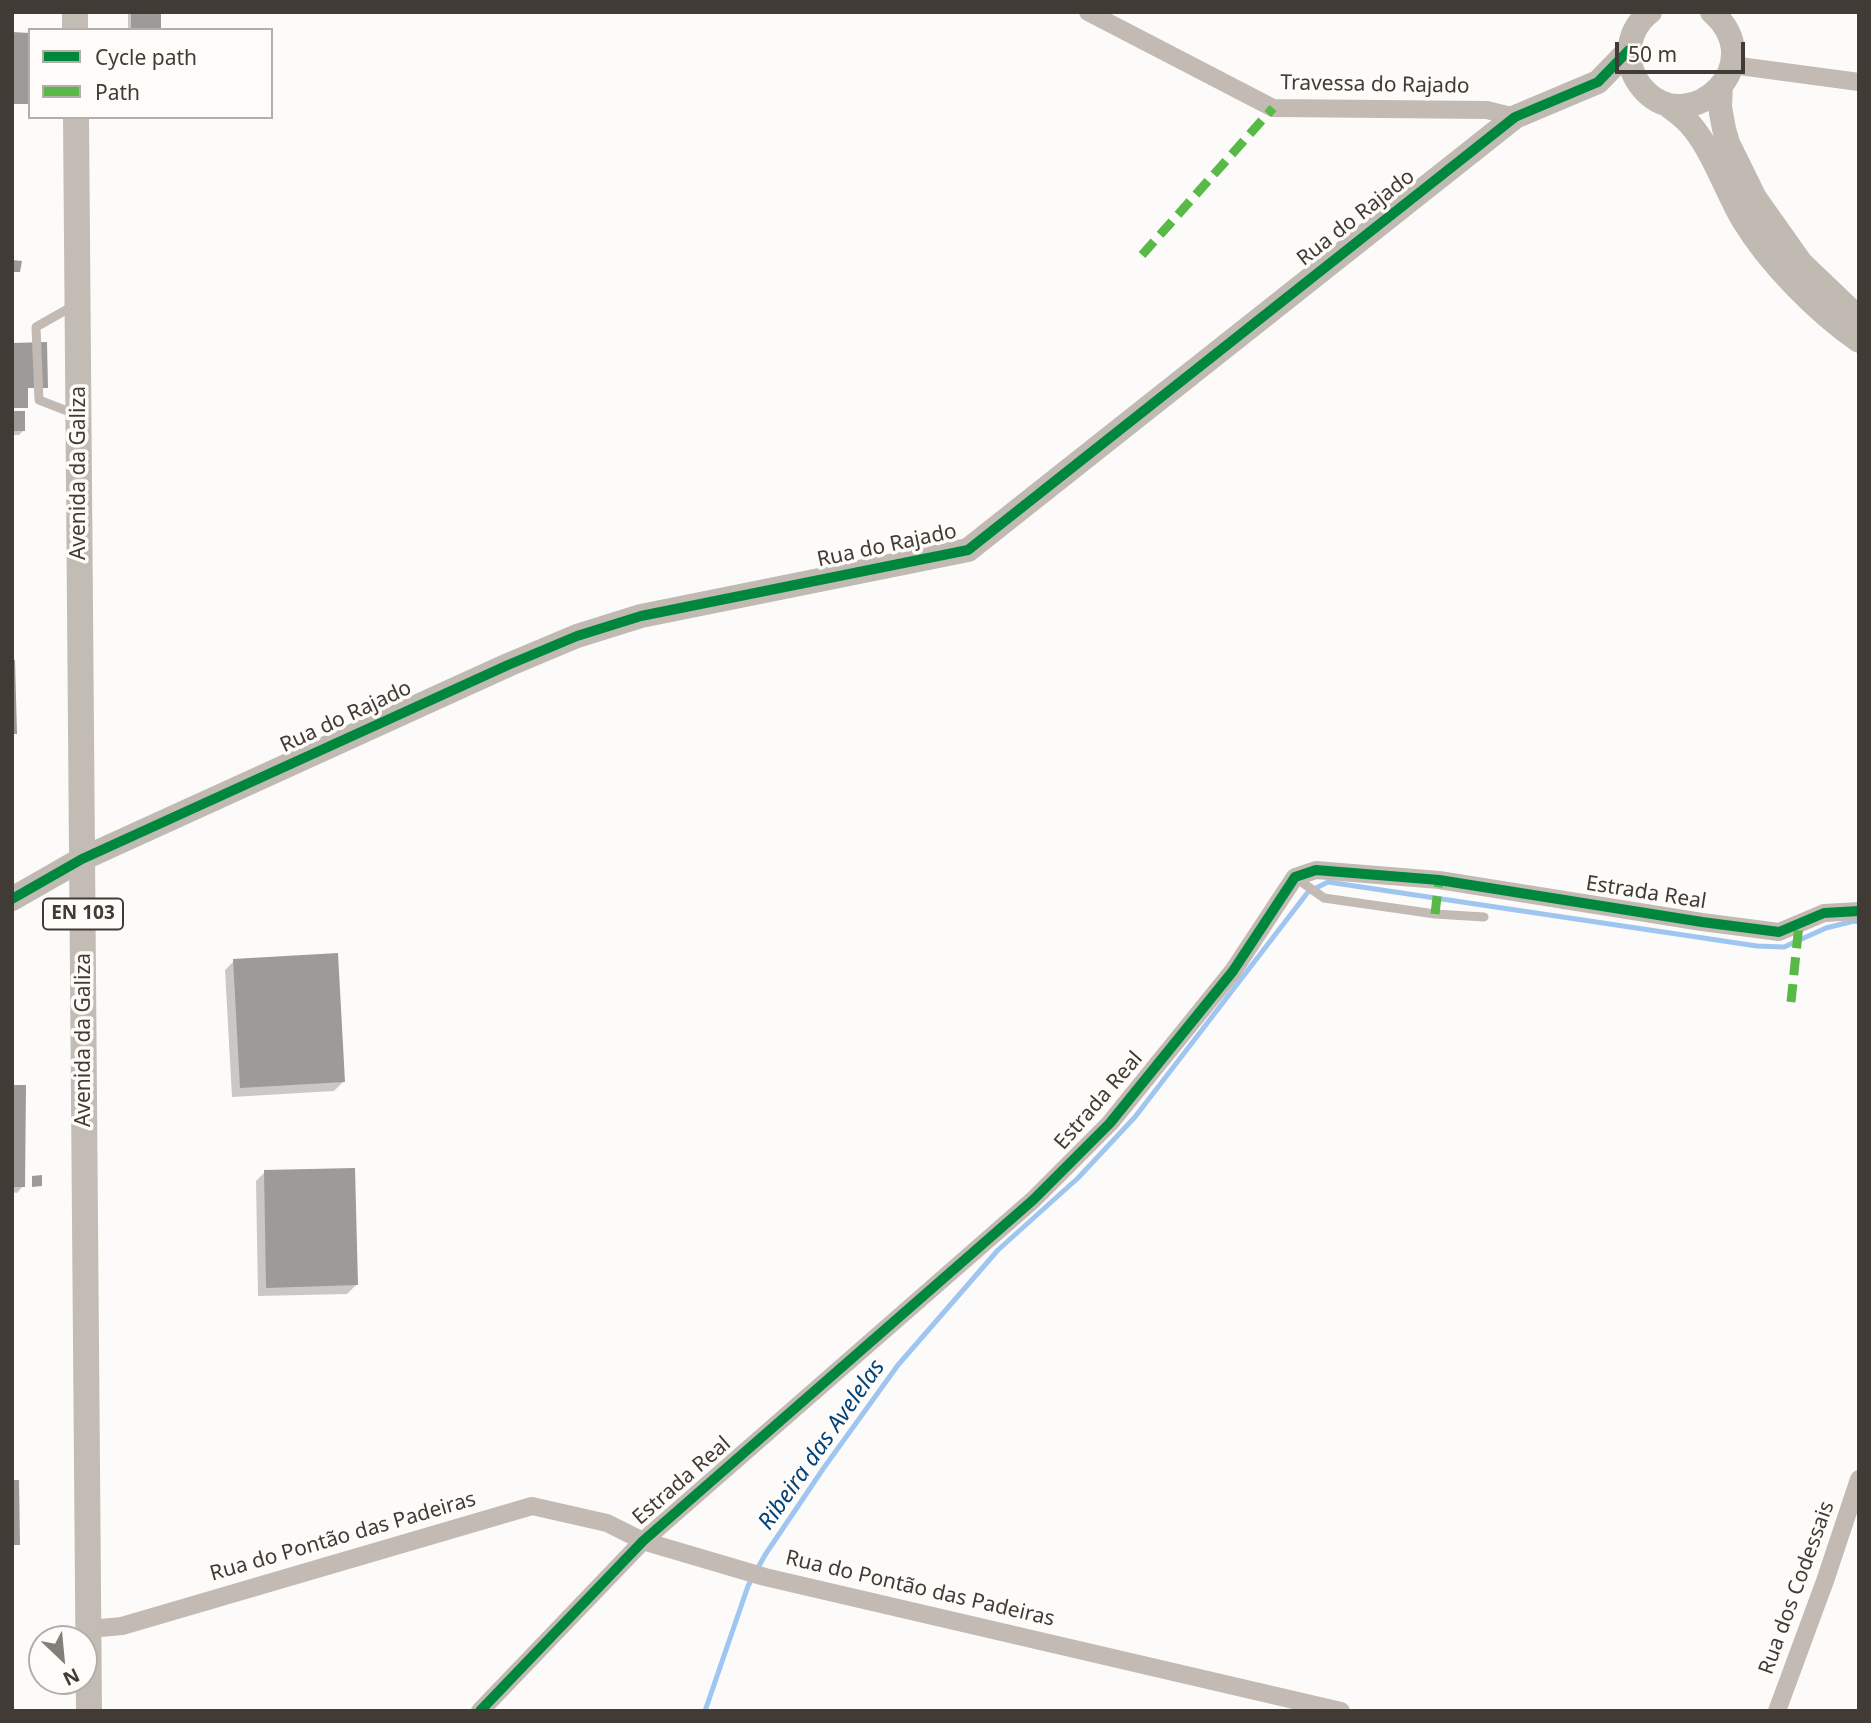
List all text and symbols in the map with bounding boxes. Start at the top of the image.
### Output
legend [28,28,273,119]
scale bar [1619,28,1748,72]
text: 50 m [1628,40,1677,68]
text: Cycle path [95,43,197,71]
street label: Travessa do Rajado [1280,71,1470,99]
text: Path [95,78,140,106]
street label: Rua do Rajado [1292,164,1420,272]
street label: Avenida da Galiza [66,386,92,560]
street label: Rua do Rajado [815,519,959,573]
street label: Rua do Rajado [276,676,416,758]
street label: Estrada Real [1584,871,1708,915]
road number: EN 103 [43,898,123,930]
street label: Avenida da Galiza [71,953,97,1127]
street label: Estrada Real [1050,1047,1148,1155]
water label: Ribeira das Avelelas [753,1355,891,1535]
street label: Estrada Real [628,1432,736,1530]
street label: Rua do Pontão das Padeiras [207,1487,479,1587]
street label: Rua dos Codessais [1754,1498,1840,1678]
street label: Rua do Pontão das Padeiras [783,1546,1057,1632]
north arrow [28,1625,98,1695]
text: N [59,1662,84,1692]

